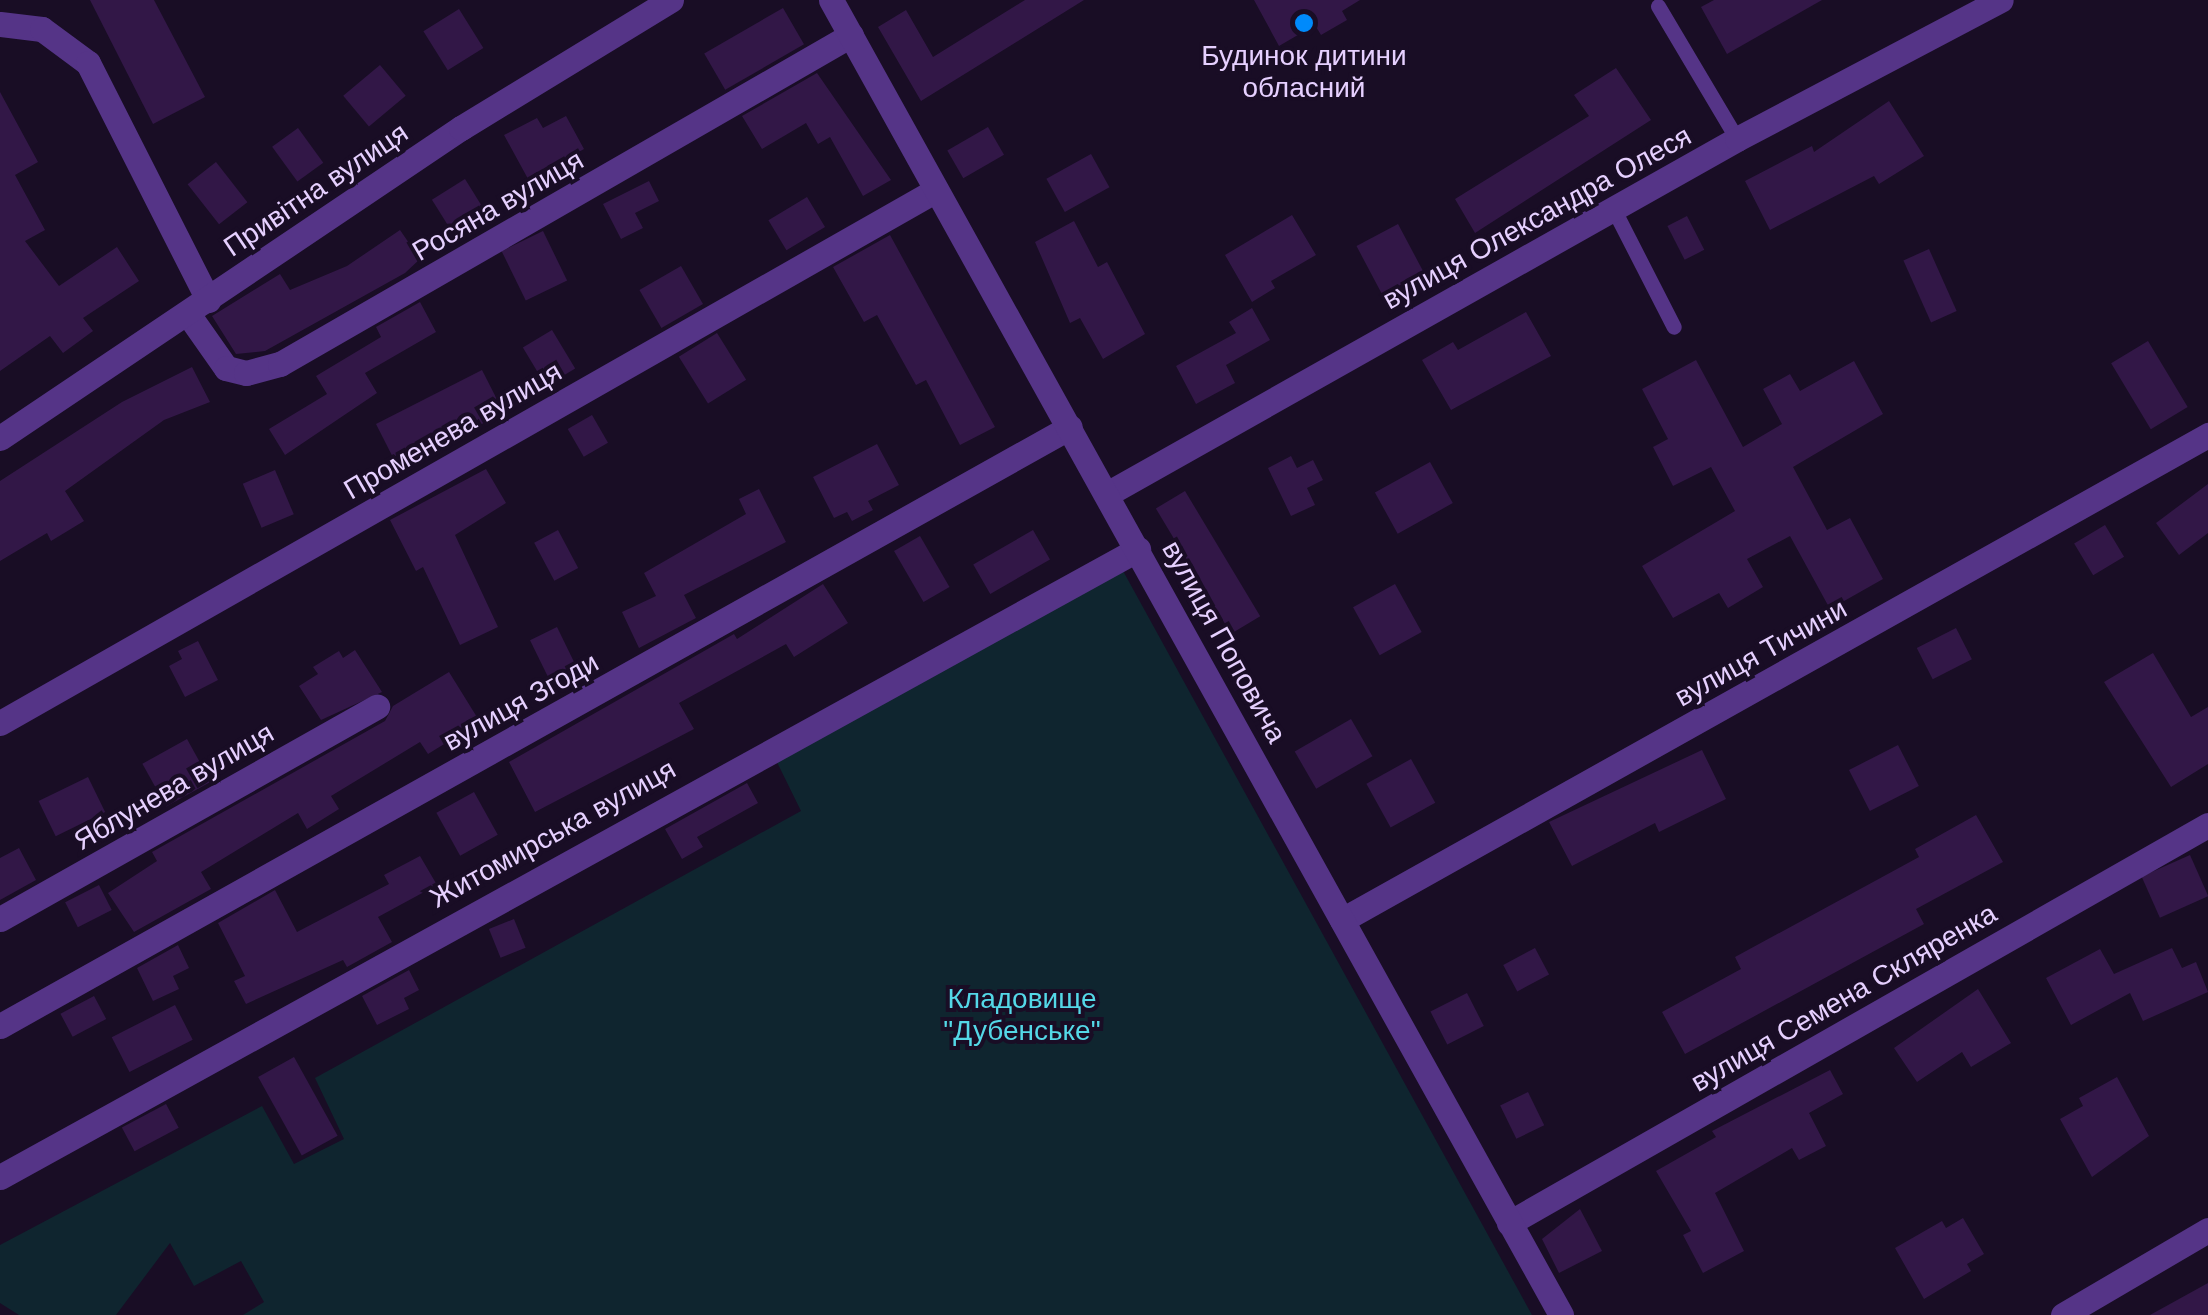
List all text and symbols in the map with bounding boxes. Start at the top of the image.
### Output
marker: Будинок дитини обласний [1293,12,1315,34]
place label: Будинок дитини обласний [1201,39,1407,105]
street label: Привітна вулиця [218,116,414,264]
street label: вулиця Олександра Олеся [1377,119,1697,317]
street label: Росяна вулиця [407,143,589,269]
street label: Променева вулиця [338,355,568,507]
street label: вулиця Поповича [1155,535,1293,749]
street label: вулиця Тичини [1669,592,1853,714]
street label: вулиця Згоди [438,646,604,758]
street label: Яблунева вулиця [68,716,280,858]
street label: Житомирська вулиця [424,752,682,916]
street label: вулиця Семена Скляренка [1685,897,2003,1099]
park label: Кладовище "Дубенське" [943,982,1101,1048]

